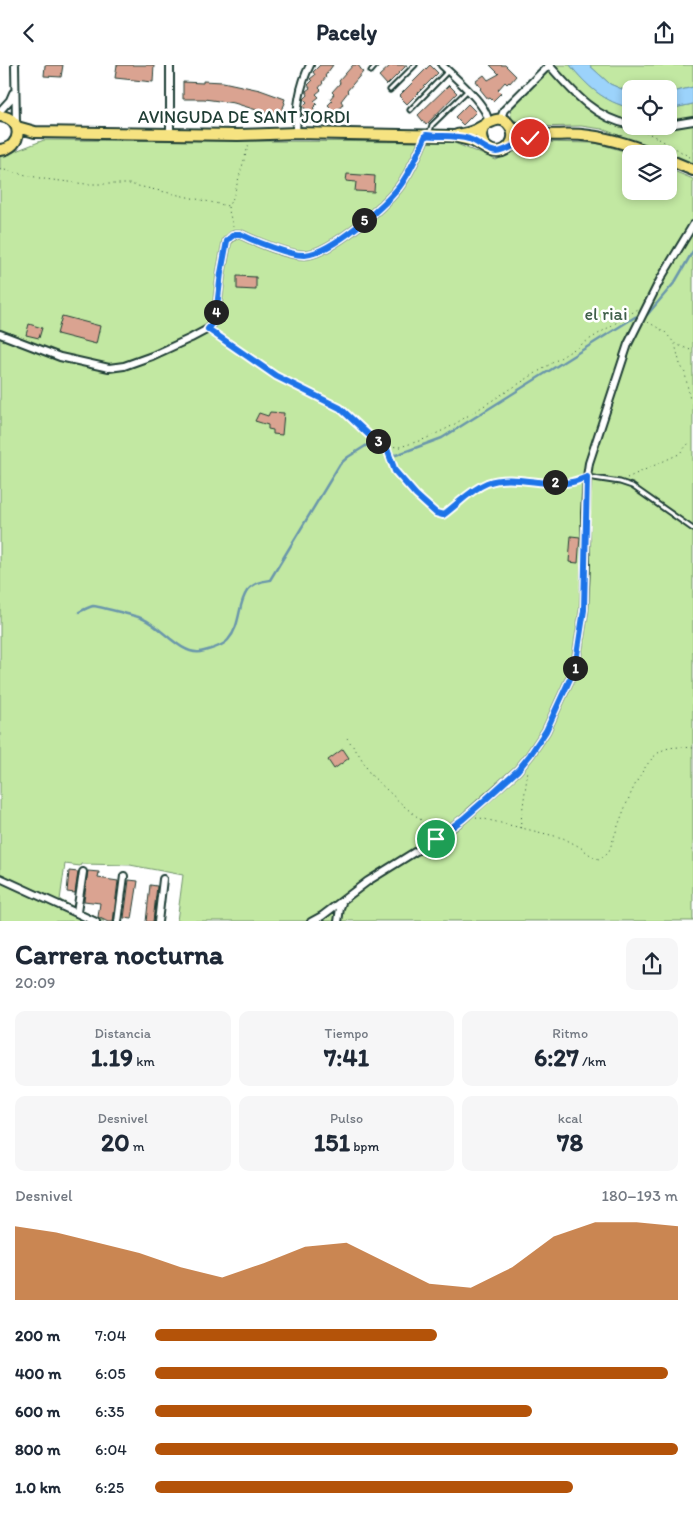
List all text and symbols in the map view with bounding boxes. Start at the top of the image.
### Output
icon: back [15,19,43,47]
text: Pacely [316,19,377,46]
icon: share [650,19,678,47]
map controls [622,80,677,200]
button: locate [622,80,677,135]
street label: AVINGUDA DE SANT JORDI [138,106,350,128]
pin [509,117,551,159]
icon: check [516,124,544,152]
button: layers [622,145,677,200]
pin: 5 [352,207,376,233]
text: 5 [361,212,368,229]
pin: 4 [204,299,228,325]
park label: el riai [584,303,628,325]
text: 4 [212,304,221,321]
pin: 3 [366,429,390,453]
text: 3 [375,433,382,450]
pin: 2 [542,469,568,495]
text: 2 [552,474,559,491]
pin: 1 [562,655,588,681]
text: 1 [572,660,579,677]
pin [415,818,457,860]
icon: arrive [422,825,450,853]
text: Carrera nocturna [15,937,224,971]
button: share [626,938,678,990]
text: 20:09 [15,973,55,992]
text: Distancia [95,1025,151,1042]
text: Tiempo [325,1025,368,1042]
text: Ritmo [552,1025,588,1042]
text: 1.19 [91,1042,133,1072]
text: 7:41 [324,1042,369,1072]
text: 6:27 [534,1042,579,1072]
text: km [133,1053,155,1070]
text: /km [579,1053,606,1070]
text: Desnivel [98,1110,148,1127]
text: Pulso [330,1110,363,1127]
text: kcal [558,1110,583,1127]
text: 20 [101,1127,130,1157]
text: 151 [314,1127,350,1157]
text: 78 [557,1127,583,1157]
text: m [130,1138,145,1155]
text: bpm [350,1138,379,1155]
text: Desnivel [15,1186,73,1205]
text: 180–193 m [601,1186,678,1205]
text: 200 m [15,1326,60,1345]
text: 7:04 [95,1326,126,1345]
text: 400 m [15,1364,61,1383]
text: 6:05 [95,1364,126,1383]
text: 600 m [15,1402,60,1421]
text: 6:35 [95,1402,125,1421]
text: 800 m [15,1440,61,1459]
text: 6:04 [95,1440,127,1459]
text: 1.0 km [15,1478,61,1497]
text: 6:25 [95,1478,124,1497]

